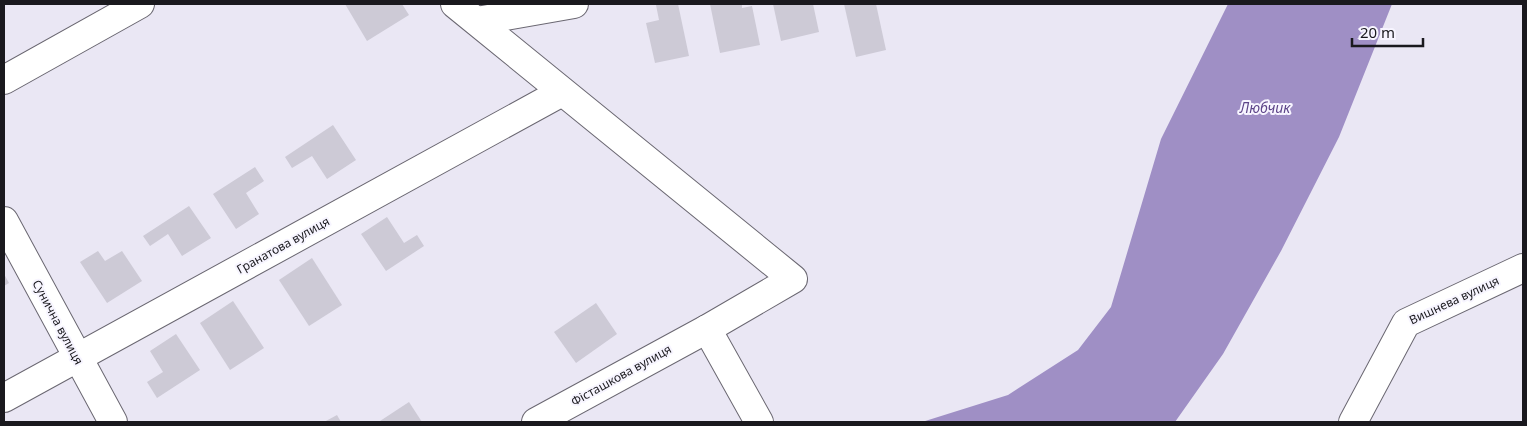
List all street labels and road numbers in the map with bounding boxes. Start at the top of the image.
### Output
street label: Гранатова вулиця [234,212,332,278]
street label: Вишнева вулиця [1406,272,1502,328]
street label: Сунична вулиця [28,277,88,367]
street label: Фісташкова вулиця [568,340,674,410]

